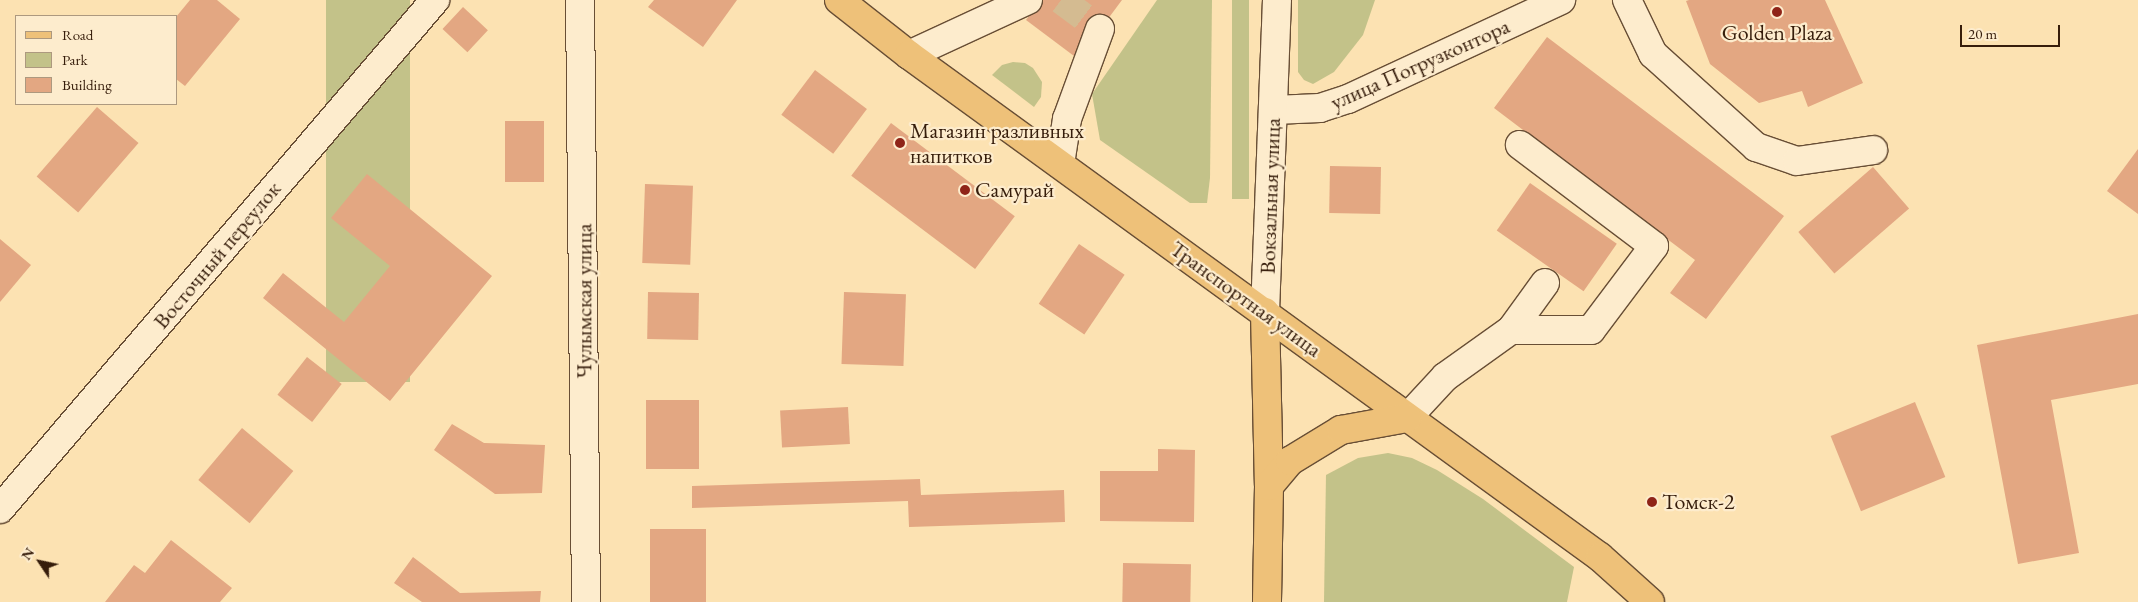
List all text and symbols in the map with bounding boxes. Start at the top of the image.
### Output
marker: Golden Plaza [1771,6,1783,18]
street label: улица Погрузконтора [1326,13,1514,115]
legend [15,15,178,105]
scale bar [1963,15,2063,47]
place label: Golden Plaza [1722,20,1832,46]
text: 20 m [1968,24,1997,43]
text: Road [62,25,93,44]
text: Park [62,50,88,69]
text: Building [62,75,112,94]
place label: Магазин разливных напитков [910,117,1084,168]
street label: Вокзальная улица [1254,117,1286,275]
marker: Магазин разливных напитков [894,137,906,149]
street label: Восточный переулок [148,176,286,334]
place label: Самурай [975,177,1054,203]
marker: Самурай [959,184,971,196]
street label: Чулымская улица [571,224,597,378]
street label: Транспортная улица [1165,235,1327,363]
place label: Томск-2 [1662,489,1735,515]
marker: Томск-2 [1646,496,1658,508]
north arrow [15,537,65,587]
text: N [17,544,38,563]

